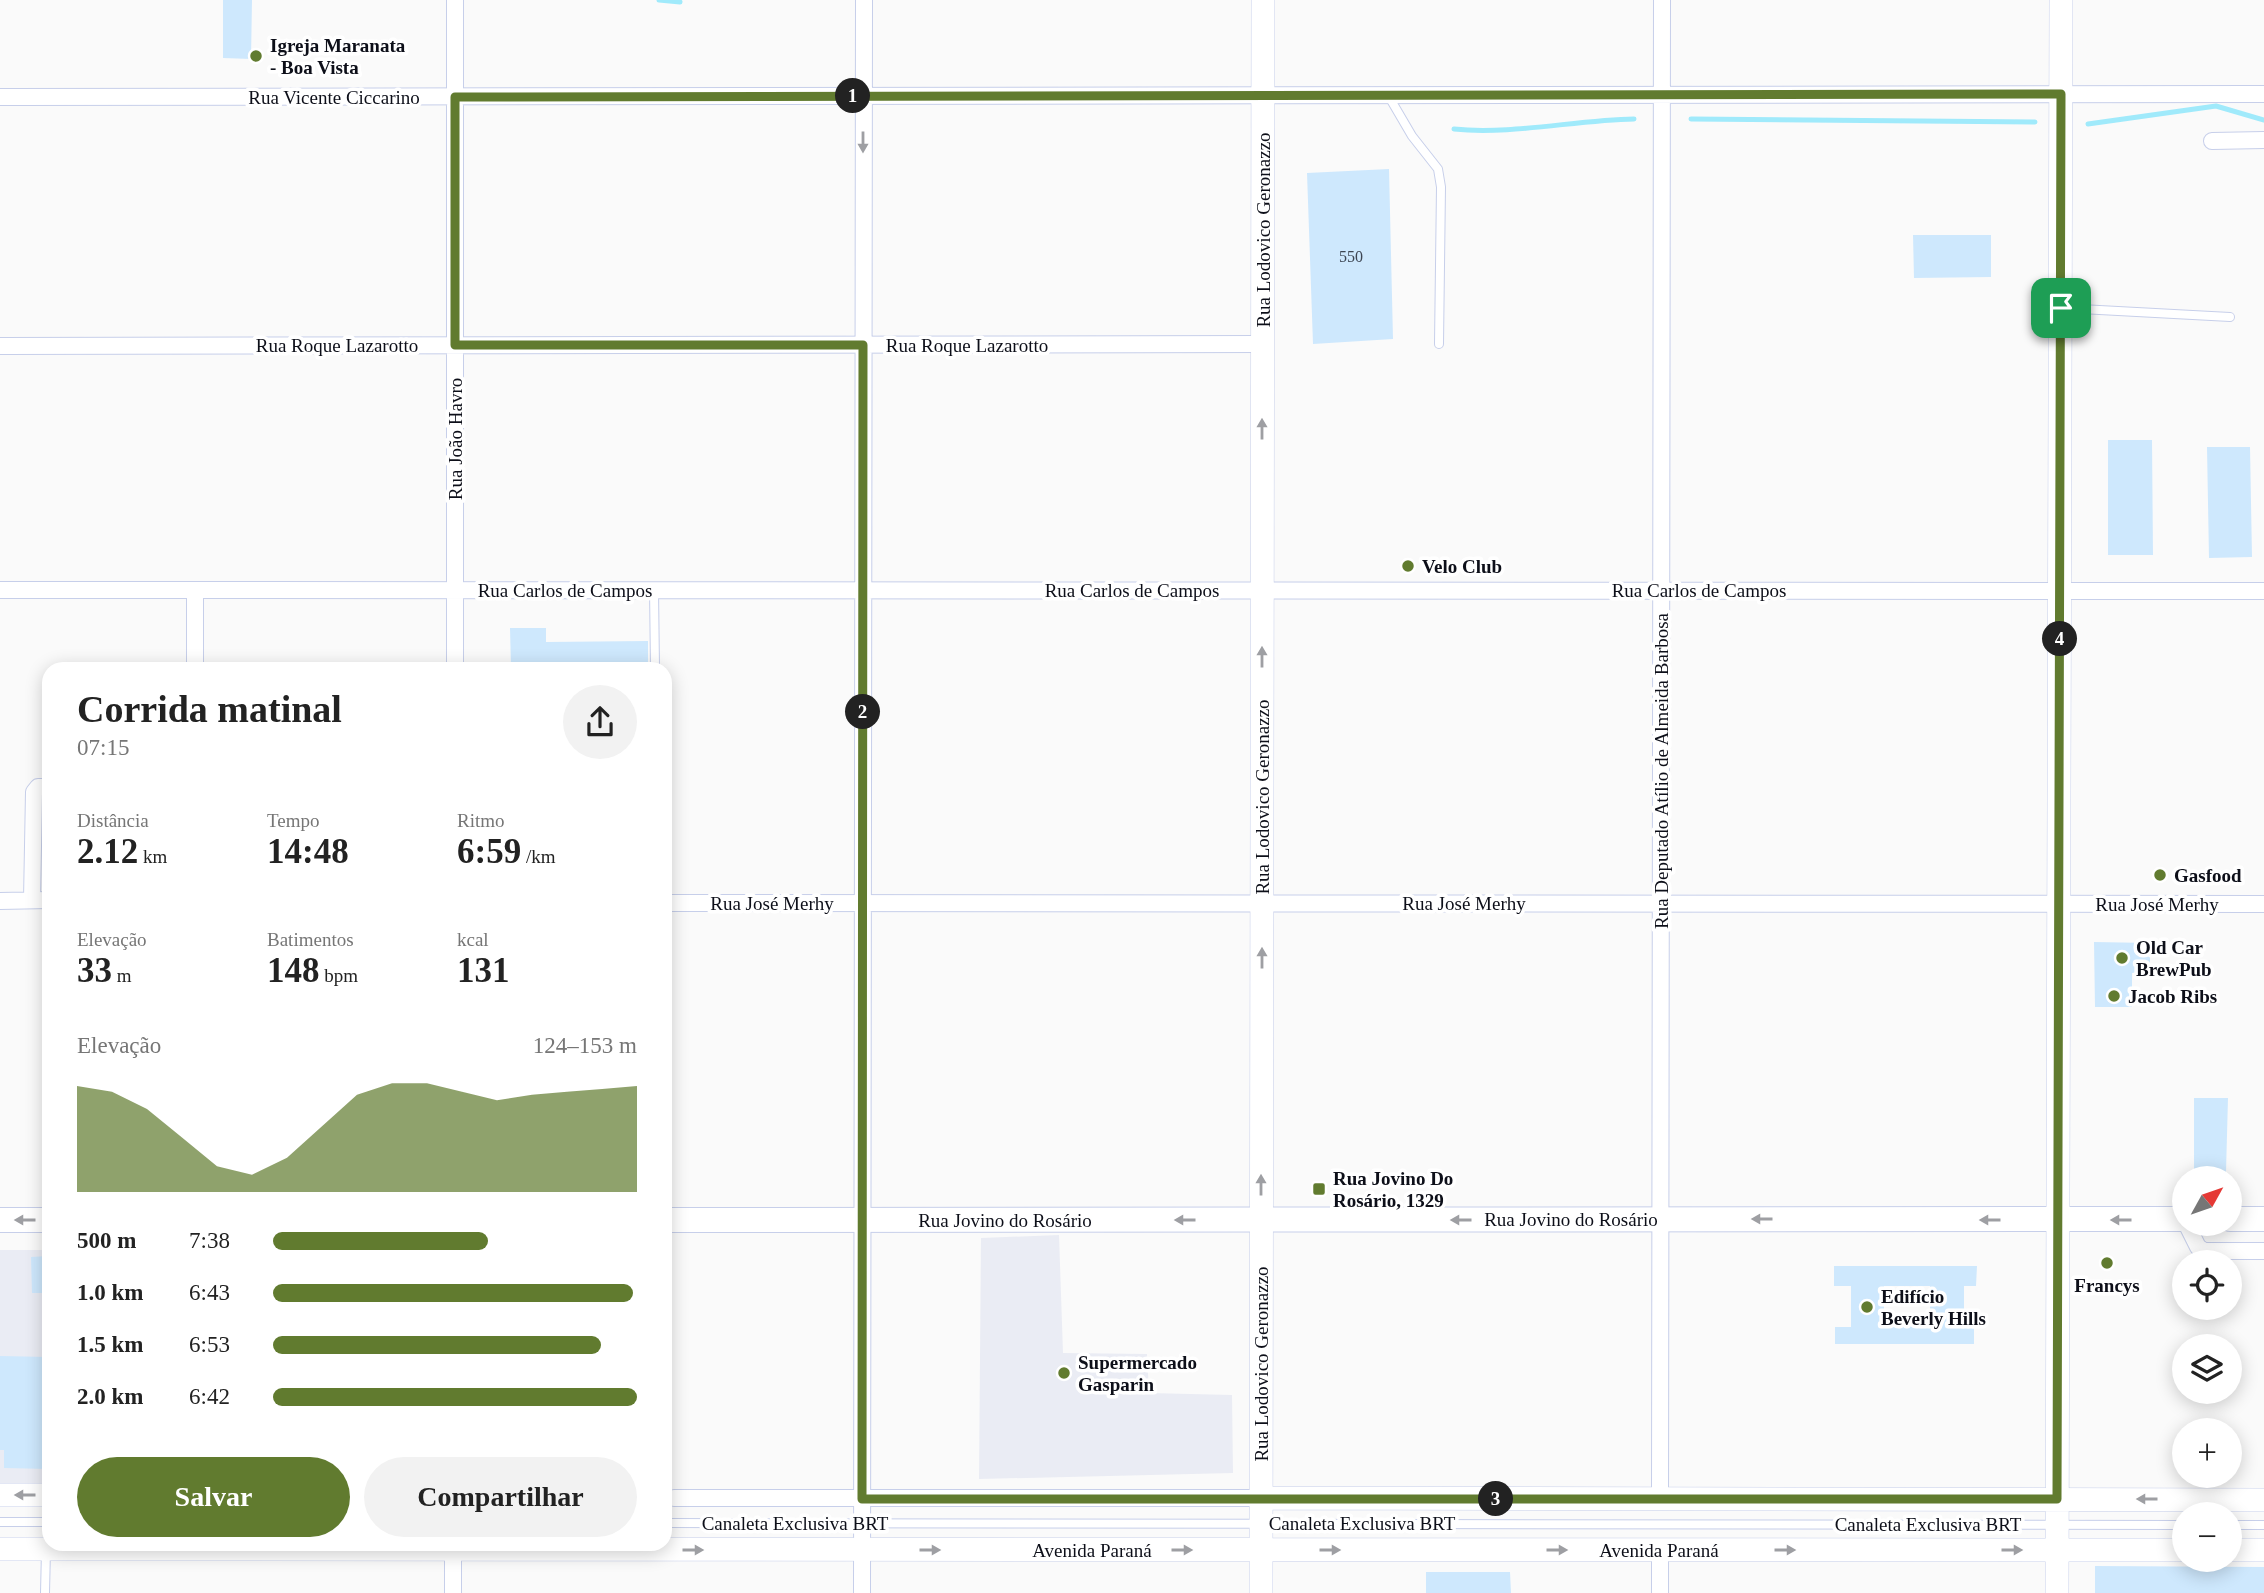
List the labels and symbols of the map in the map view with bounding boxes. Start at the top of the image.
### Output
place label: Igreja Maranata - Boa Vista [270,35,406,78]
marker: Igreja Maranata - Boa Vista [248,48,264,64]
pin: 1 [836,78,870,114]
street label: Rua Vicente Ciccarino [248,87,420,108]
one-way arrow [857,131,869,153]
street label: Rua Lodovico Geronazzo [1253,132,1274,328]
house number: 550 [1339,248,1363,265]
pin [2031,278,2091,338]
street label: Rua Roque Lazarotto [256,335,418,356]
street label: Rua Roque Lazarotto [886,335,1048,356]
street label: Rua João Havro [445,378,466,500]
one-way arrow [1256,418,1268,440]
place label: Velo Club [1422,556,1502,577]
marker: Velo Club [1400,558,1416,574]
street label: Rua Carlos de Campos [478,580,652,601]
street label: Rua Carlos de Campos [1045,580,1219,601]
street label: Rua Carlos de Campos [1612,580,1786,601]
street label: Rua Deputado Atílio de Almeida Barbosa [1651,612,1672,929]
pin: 4 [2042,622,2078,656]
one-way arrow [1256,645,1268,667]
pin: 2 [846,694,880,730]
street label: Rua Lodovico Geronazzo [1252,699,1273,895]
place label: Gasfood [2174,865,2242,886]
marker: Gasfood [2152,867,2168,883]
street label: Rua José Merhy [710,893,834,914]
street label: Rua José Merhy [1402,893,1526,914]
street label: Rua José Merhy [2095,894,2219,915]
place label: Old Car BrewPub [2136,937,2212,980]
one-way arrow [1256,946,1268,968]
marker: Old Car BrewPub [2114,950,2130,966]
place label: Jacob Ribs [2128,986,2217,1007]
marker: Jacob Ribs [2106,988,2122,1004]
north arrow [2172,1166,2242,1236]
place label: Rua Jovino Do Rosário, 1329 [1333,1168,1453,1211]
one-way arrow [1255,1174,1267,1196]
marker: Rua Jovino Do Rosário, 1329 [1311,1181,1327,1197]
street label: Rua Jovino do Rosário [1484,1209,1658,1230]
street label: Rua Jovino do Rosário [918,1210,1092,1231]
one-way arrow [1751,1213,1773,1225]
one-way arrow [13,1214,35,1226]
one-way arrow [1174,1214,1196,1226]
one-way arrow [1450,1214,1472,1226]
one-way arrow [1979,1214,2001,1226]
one-way arrow [2110,1214,2132,1225]
marker: Francys [2099,1255,2115,1271]
street label: Rua Lodovico Geronazzo [1251,1266,1272,1462]
place label: Francys [2074,1275,2140,1296]
place label: Edifício Beverly Hills [1881,1286,1986,1329]
marker: Edifício Beverly Hills [1859,1299,1875,1315]
place label: Supermercado Gasparin [1078,1352,1197,1395]
marker: Supermercado Gasparin [1056,1365,1072,1381]
pin: 3 [1478,1482,1514,1516]
one-way arrow [13,1489,35,1501]
one-way arrow [2136,1493,2158,1505]
street label: Canaleta Exclusiva BRT [702,1513,889,1534]
street label: Canaleta Exclusiva BRT [1269,1513,1456,1534]
street label: Canaleta Exclusiva BRT [1835,1514,2022,1535]
street label: Avenida Paraná [1032,1540,1152,1561]
street label: Avenida Paraná [1599,1540,1719,1561]
one-way arrow [682,1544,704,1556]
one-way arrow [919,1544,941,1556]
one-way arrow [1171,1544,1193,1556]
one-way arrow [1319,1544,1341,1556]
one-way arrow [1546,1544,1568,1556]
one-way arrow [1774,1544,1796,1556]
one-way arrow [2001,1544,2023,1556]

